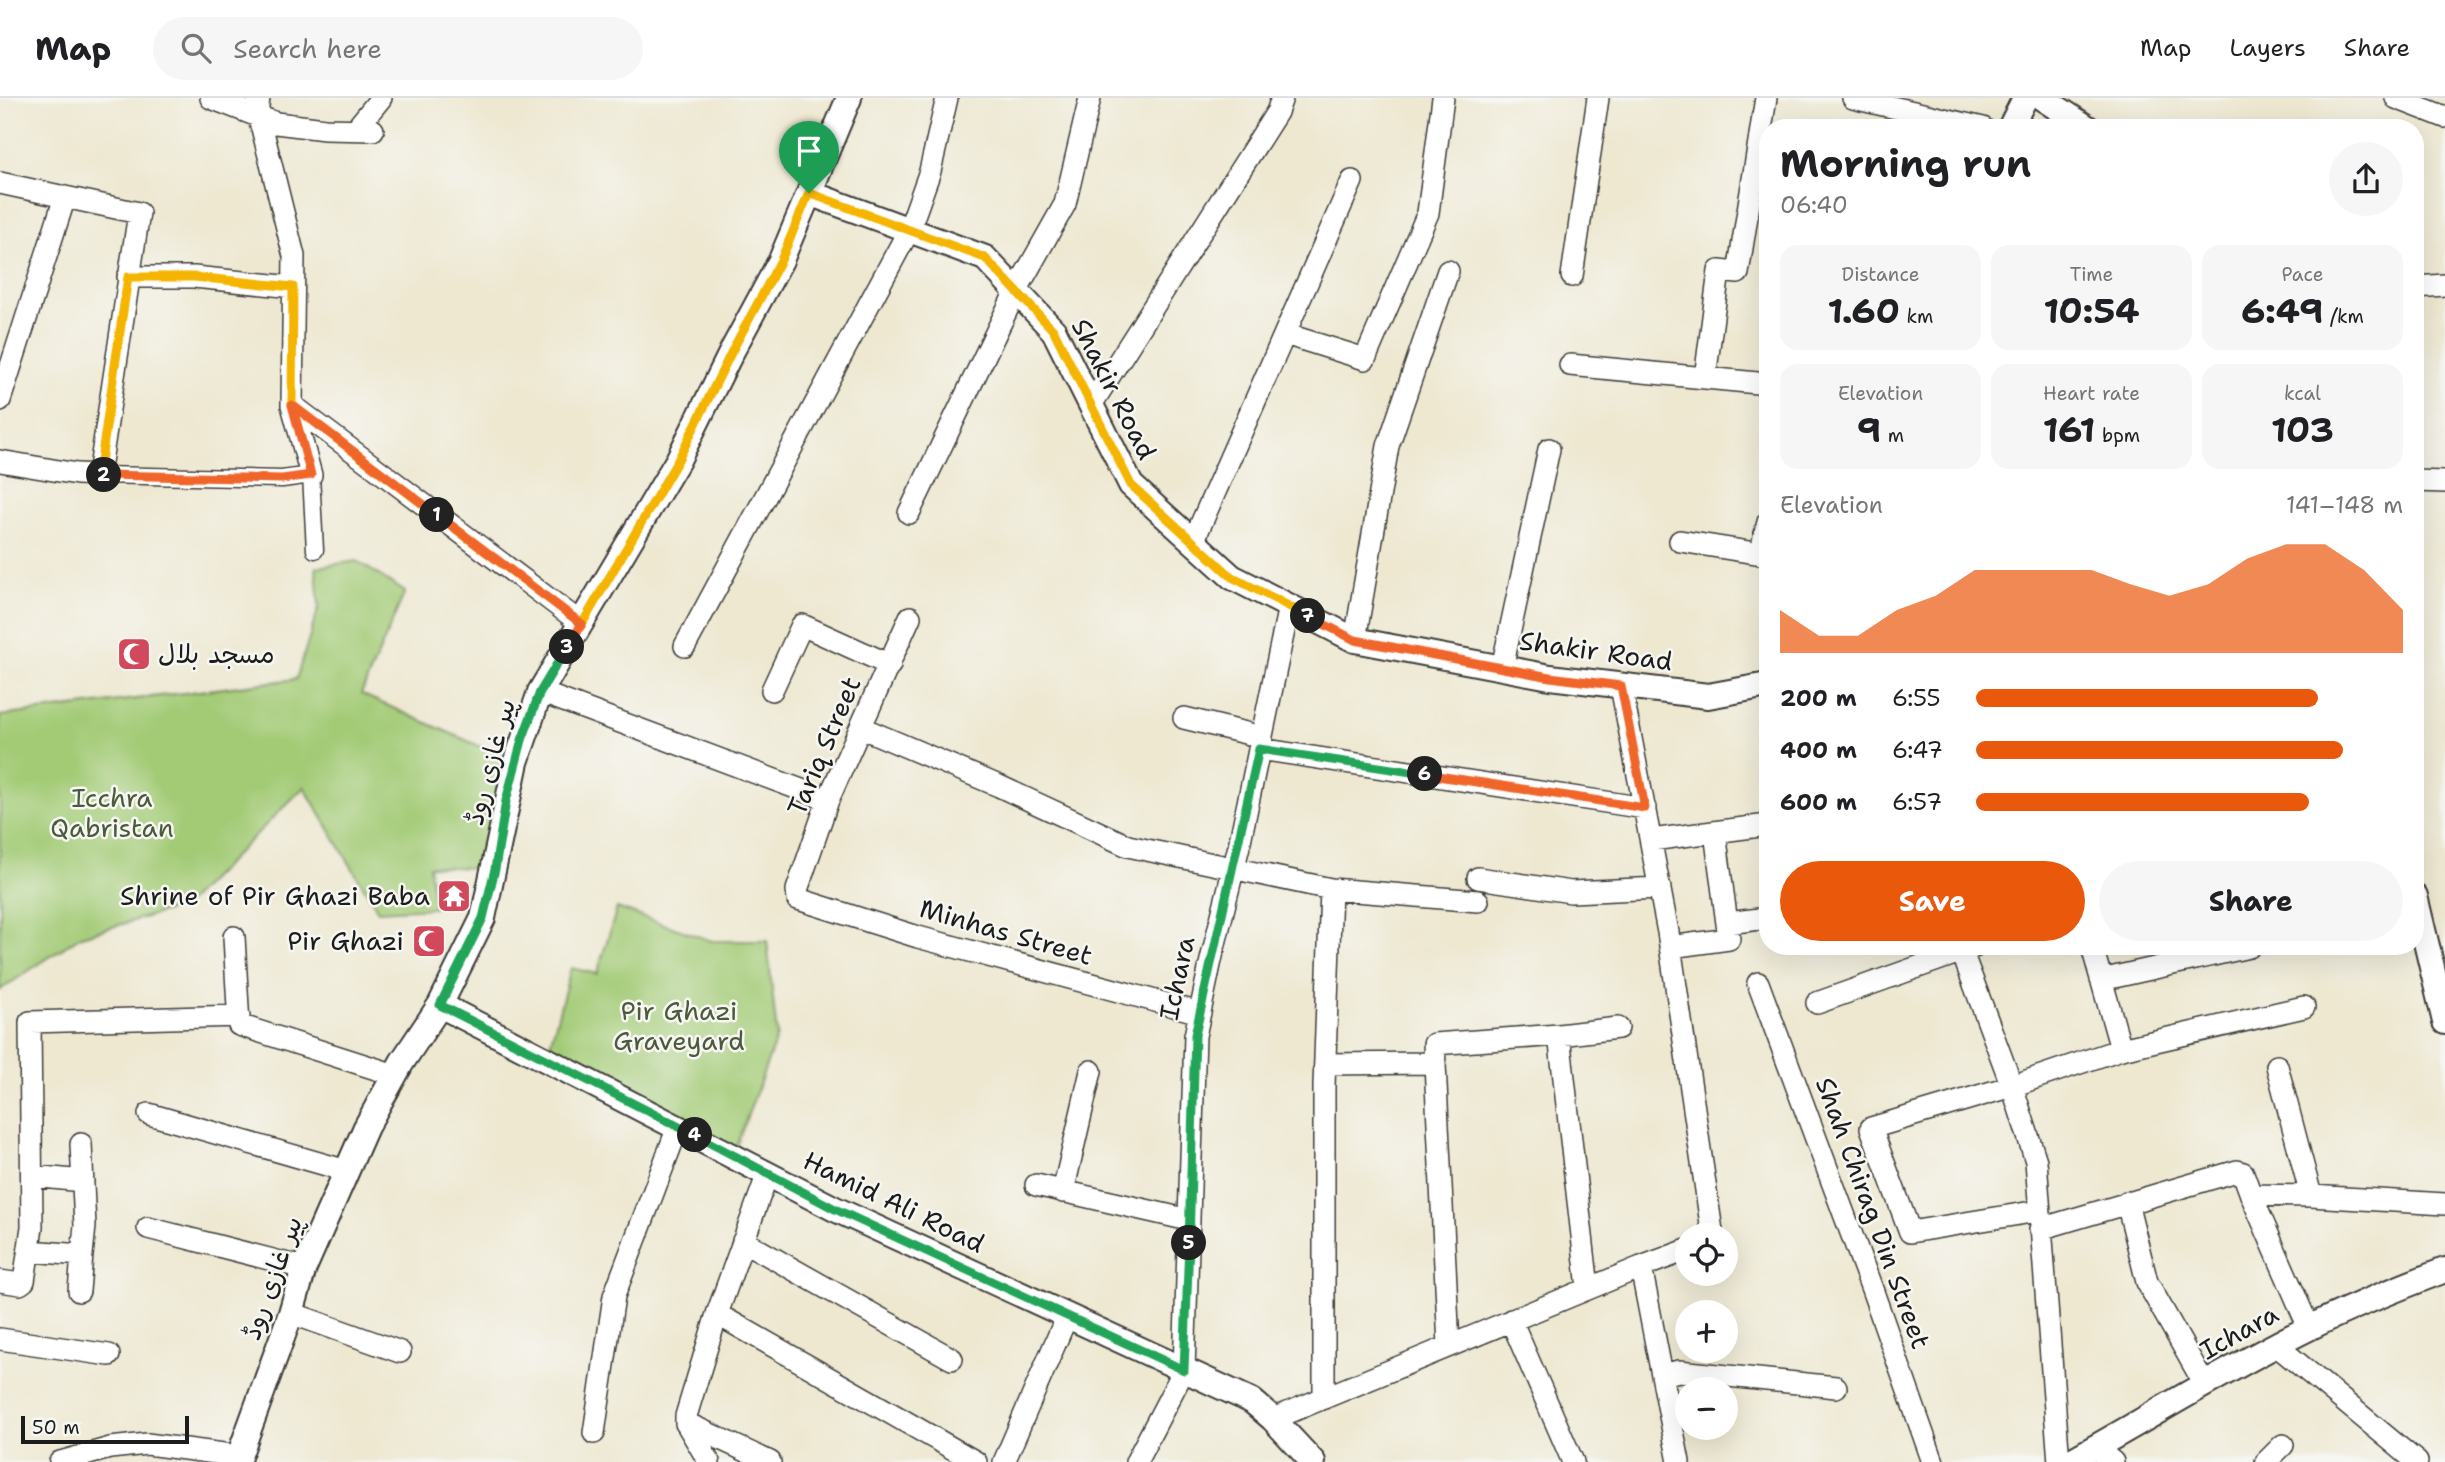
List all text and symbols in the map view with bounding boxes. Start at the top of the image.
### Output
search box [153,17,643,80]
text: Map [35,26,111,71]
icon: search [177,29,215,67]
text: Search here [233,31,382,66]
text: Map [2140,32,2191,64]
text: Layers [2229,32,2306,64]
text: Share [2344,32,2410,64]
pin [779,121,839,193]
icon: arrive [790,132,828,170]
text: Morning run [1780,138,2031,189]
button: share [2329,142,2403,216]
text: 06:40 [1780,190,1848,220]
text: Distance [1842,262,1919,287]
text: Time [2070,262,2113,287]
text: Pace [2282,262,2323,287]
text: 1.60 [1828,287,1900,334]
text: 10:54 [2043,287,2140,334]
text: 6:49 [2241,287,2324,334]
text: km [1900,304,1933,329]
text: /km [2324,304,2364,329]
street label: Shakir Road [1064,312,1165,465]
text: Elevation [1838,381,1923,406]
text: Heart rate [2043,381,2140,406]
text: kcal [2284,381,2321,406]
text: 9 [1857,406,1881,453]
text: 161 [2043,406,2095,453]
text: 103 [2271,406,2334,453]
text: m [1881,423,1904,448]
text: bpm [2095,423,2140,448]
pin: 2 [86,458,122,492]
text: 2 [97,462,110,487]
text: Elevation [1780,490,1883,520]
text: 141–148 m [2286,490,2403,520]
pin: 1 [420,498,454,532]
text: 1 [432,502,441,527]
pin: 7 [1290,598,1326,634]
text: 7 [1301,603,1314,628]
street label: Shakir Road [1517,622,1675,679]
pin: 3 [550,630,584,664]
text: 3 [560,634,573,659]
mosque icon: مسجد بلال [115,635,153,673]
place label: مسجد بلال [158,636,275,671]
street label: Tariq Street [779,671,868,821]
text: 200 m [1780,683,1857,713]
text: 6:55 [1892,683,1941,713]
street label: پیر غازی روڈ [456,695,523,829]
text: 400 m [1780,735,1857,765]
text: 6:47 [1892,735,1943,765]
pin: 6 [1408,756,1442,792]
text: 6 [1418,761,1431,786]
park label: Icchra Qabristan [50,780,174,845]
text: 600 m [1780,787,1857,817]
text: 6:57 [1892,787,1942,817]
button: Save [1780,861,2085,941]
button: Share [2099,861,2403,941]
temple icon: Shrine of Pir Ghazi Baba [435,877,473,915]
place label: Shrine of Pir Ghazi Baba [120,878,430,913]
street label: Minhas Street [916,890,1097,973]
mosque icon: Pir Ghazi [410,922,448,960]
place label: Pir Ghazi [287,923,404,958]
street label: Ichara [1151,933,1202,1023]
park label: Pir Ghazi Graveyard [613,993,745,1058]
street label: Shah Chirag Din Street [1808,1072,1939,1353]
pin: 4 [678,1118,712,1152]
text: 4 [688,1122,701,1147]
street label: Hamid Ali Road [798,1143,991,1261]
street label: پیر غازی روڈ [233,1211,310,1344]
map controls [1675,1223,1738,1440]
button: locate [1675,1223,1738,1286]
pin: 5 [1172,1226,1206,1260]
text: 5 [1183,1230,1194,1255]
street label: Ichara [2193,1296,2284,1367]
button: + [1675,1300,1738,1363]
button: − [1675,1377,1738,1440]
scale bar [21,1413,189,1445]
text: 50 m [32,1415,80,1440]

